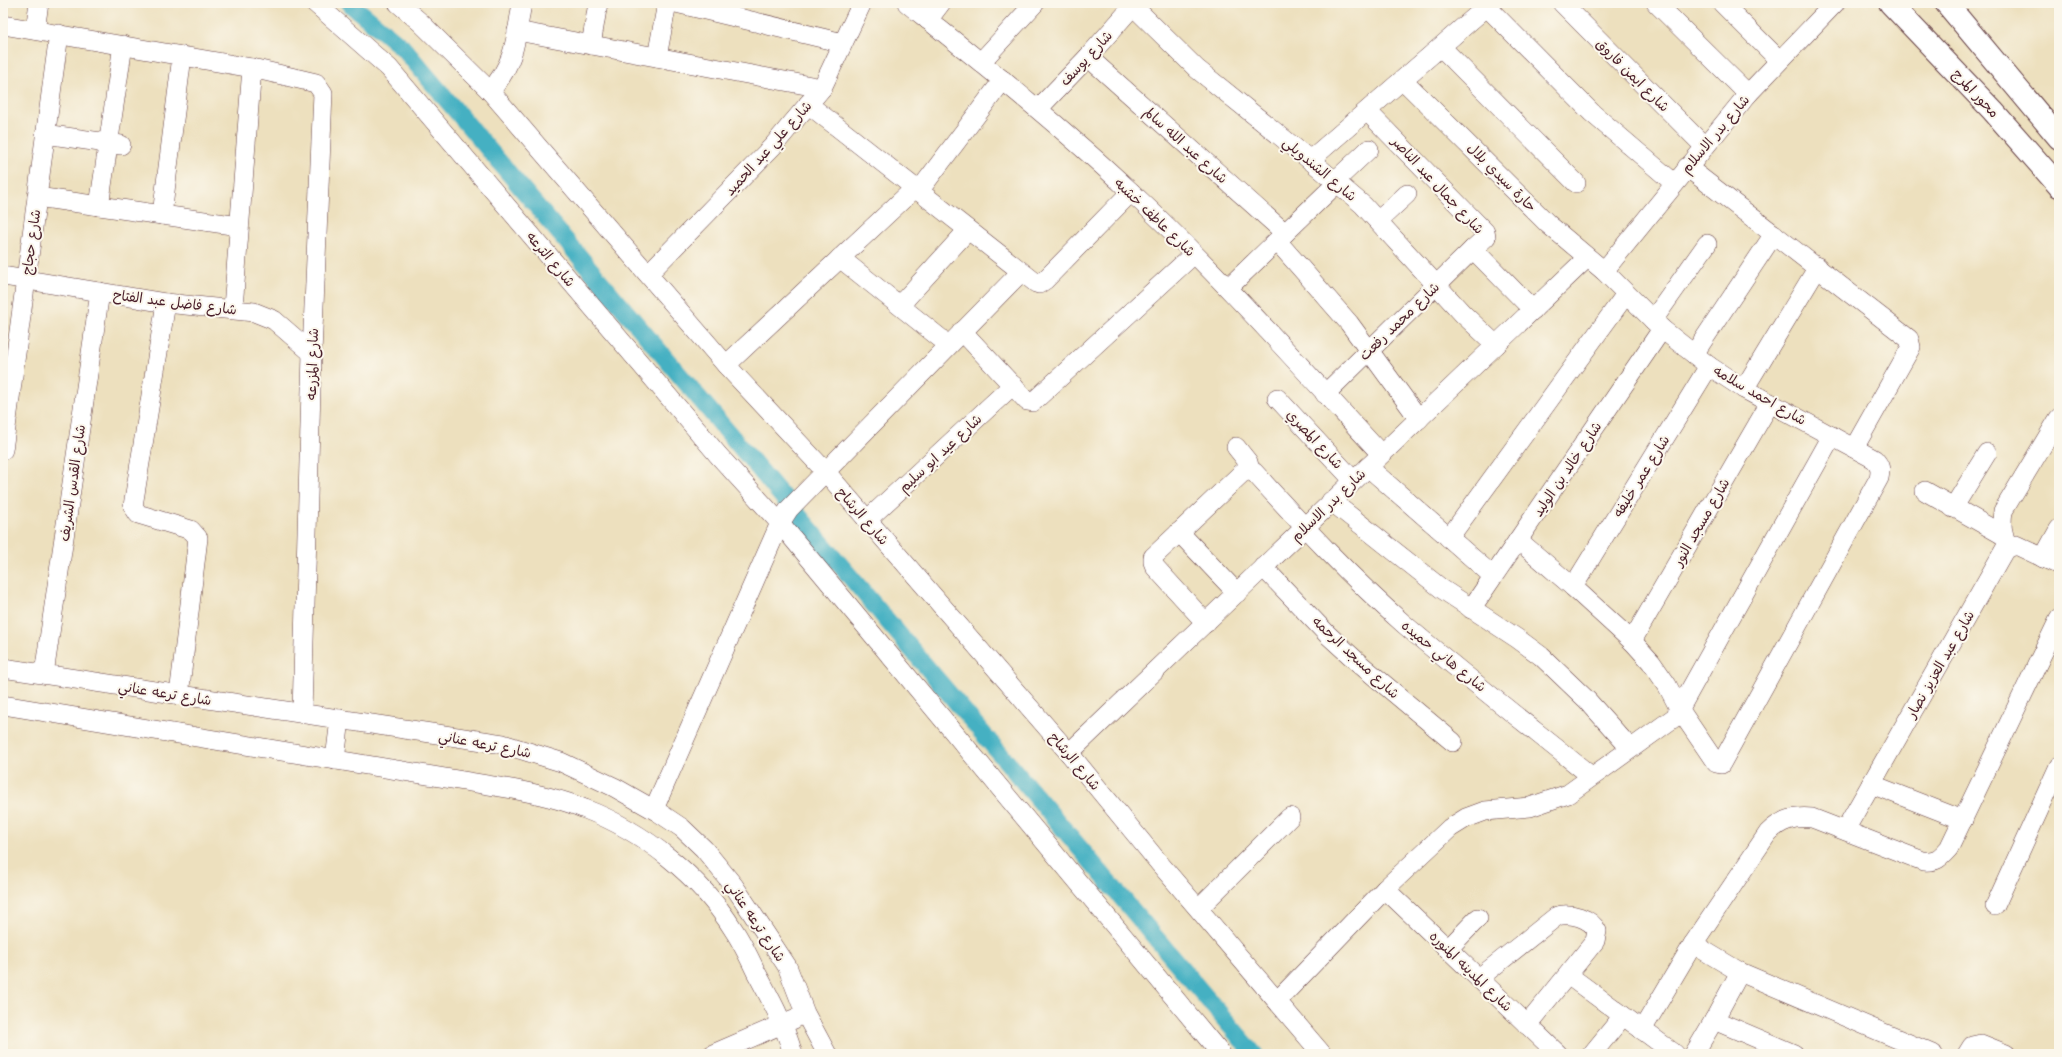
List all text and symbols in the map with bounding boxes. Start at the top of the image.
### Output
street label: شارع يوسف [1057,27,1117,90]
street label: شارع ايمن فاروق [1592,35,1673,116]
street label: محور المرج [1948,65,2003,122]
street label: شارع بدر الاسلام [1678,92,1755,178]
street label: شارع علي عبد الحميد [721,97,818,202]
street label: شارع عبد الله سالم [1139,103,1231,189]
street label: شارع جمال عبد الناصر [1387,132,1487,238]
street label: شارع الشندويلي [1277,134,1360,208]
street label: حارة سيدي بلال [1462,139,1540,217]
street label: شارع عاطف خشبه [1110,175,1199,261]
street label: شارع حجاج [18,208,46,276]
street label: شارع الترعه [522,228,579,291]
street label: شارع محمد رفعت [1356,279,1444,365]
street label: شارع فاضل عبد الفتاح [112,286,238,320]
street label: شارع المزرعه [303,328,323,400]
street label: شارع احمد سلامه [1710,362,1809,430]
street label: شارع المصري [1281,406,1346,474]
street label: شارع عيد ابو سليم [895,411,987,498]
street label: شارع خالد بن الوليد [1529,419,1606,521]
street label: شارع القدس الشريف [56,423,90,543]
street label: شارع عمر خليفه [1609,432,1674,521]
street label: شارع بدر الاسلام [1287,465,1371,547]
street label: شارع مسجد النور [1669,475,1734,571]
street label: شارع الرشاح [832,484,892,549]
street label: شارع عبد العزيز نصار [1902,608,1979,722]
street label: شارع مسجد الرحمه [1308,612,1403,703]
street label: شارع هاني حميده [1395,617,1490,699]
street label: شارع ترعه عناني [117,678,213,713]
street label: شارع ترعه عناني [436,727,533,766]
street label: شارع الرشاح [1045,729,1104,794]
street label: شارع ترعه عناني [719,878,789,967]
street label: شارع المدينه المنوره [1425,928,1516,1016]

